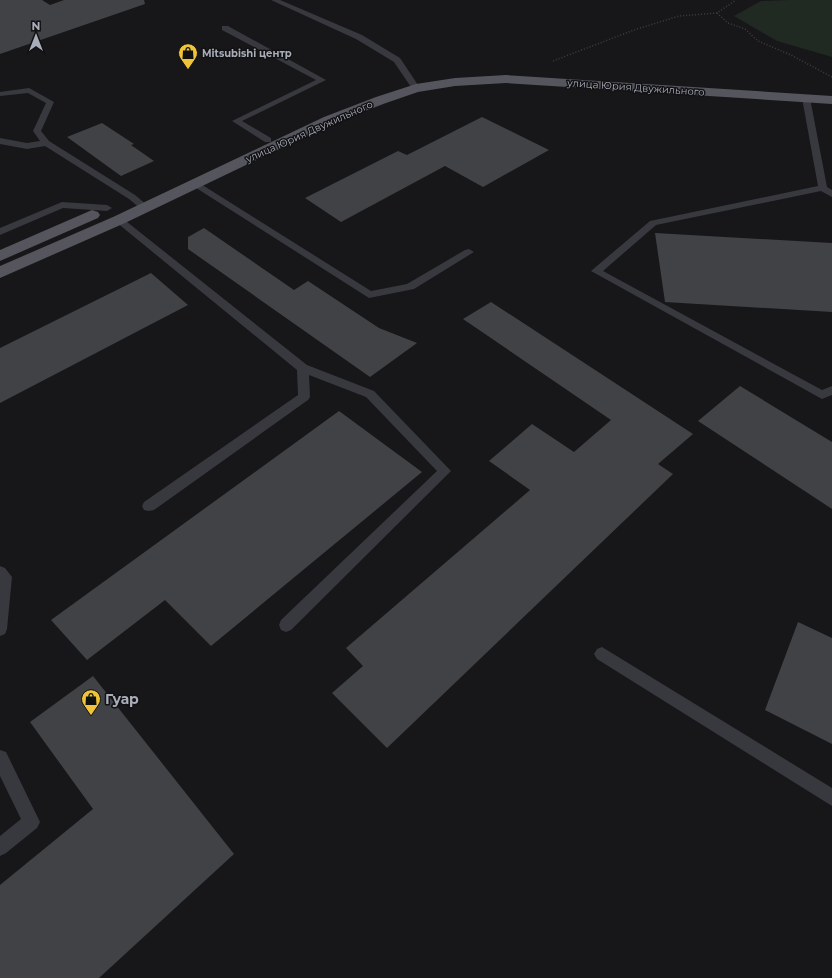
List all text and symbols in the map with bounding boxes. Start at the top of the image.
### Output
north arrow [16,16,56,56]
text: N [32,19,40,33]
shop icon: Mitsubishi центр [177,42,199,70]
place label: Mitsubishi центр [202,47,292,60]
street label: улица Юрия Двужильного [566,76,705,99]
street label: улица Юрия Двужильного [243,98,375,166]
shop icon: Гуар [80,688,102,716]
place label: Гуар [105,690,139,708]

